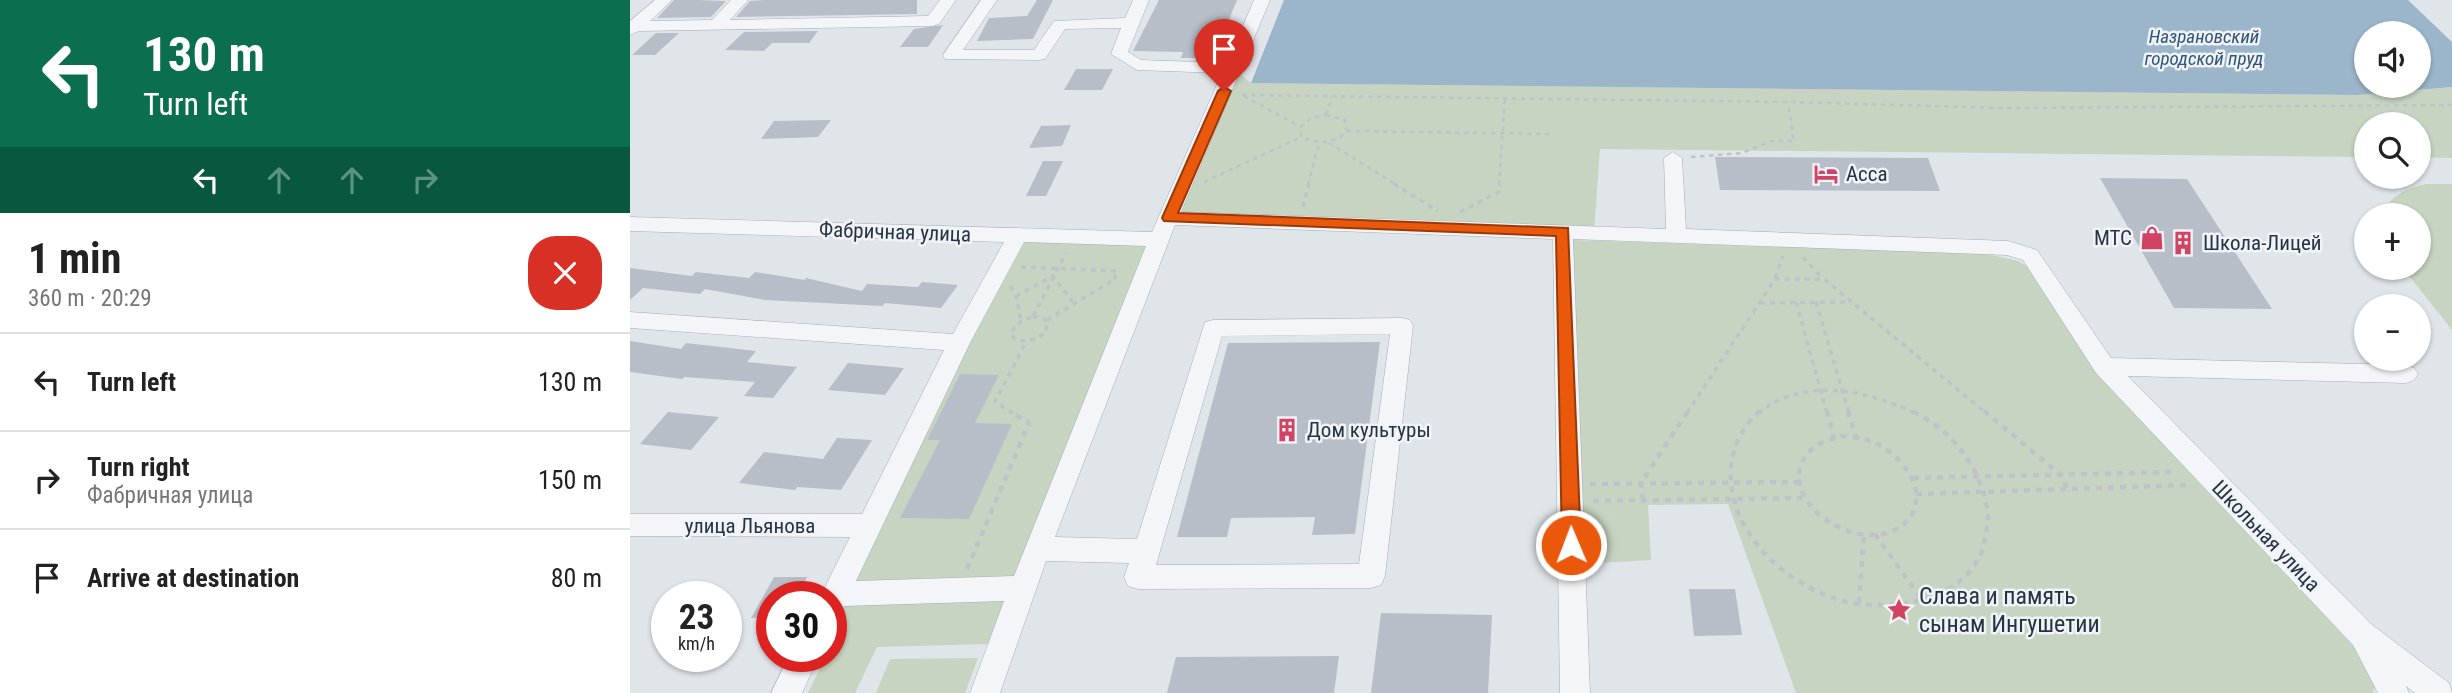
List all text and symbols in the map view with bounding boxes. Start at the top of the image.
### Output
pin [1194,19,1254,91]
map controls [2354,21,2431,371]
button: sound [2354,21,2431,98]
water label: Назрановский городской пруд [2144,25,2264,70]
text: 130 m [143,26,265,83]
icon: left [28,28,119,119]
icon: arrive [1205,30,1243,68]
text: Turn left [143,85,248,123]
button: search [2354,112,2431,189]
hotel icon: Асса [1812,160,1840,188]
icon: left [187,161,225,199]
icon: ahead [260,161,298,199]
icon: ahead [333,161,371,199]
icon: right [406,161,444,199]
place label: Асса [1846,162,1888,186]
button: + [2354,203,2431,280]
street label: Фабричная улица [819,217,971,247]
shop icon: МТС [2138,224,2166,252]
place label: МТС [2094,226,2132,250]
building icon: Школа-Лицей [2169,229,2197,257]
place label: Школа-Лицей [2203,231,2322,255]
text: 1 min [28,234,121,283]
button: close [528,236,602,310]
text: 360 m · 20:29 [28,285,152,312]
button: − [2354,294,2431,371]
icon: left [28,363,66,401]
text: Turn left [87,367,176,397]
text: 130 m [538,367,602,397]
building icon: Дом культуры [1273,416,1301,444]
place label: Дом культуры [1307,418,1431,442]
text: Turn right [87,452,189,482]
icon: right [28,461,66,499]
text: 150 m [538,465,602,495]
street label: Школьная улица [2207,476,2325,596]
text: Фабричная улица [87,482,253,509]
position arrow [1534,508,1608,582]
street label: улица Льянова [685,514,815,538]
icon: arrive [28,559,66,597]
text: Arrive at destination [87,563,299,593]
text: 80 m [551,563,602,593]
speed limit sign: 30 [756,581,847,672]
place label: Слава и память сынам Ингушетии [1919,582,2100,638]
place icon: Слава и память сынам Ингушетии [1885,596,1913,624]
text: 23 [679,597,714,638]
text: km/h [678,633,715,654]

